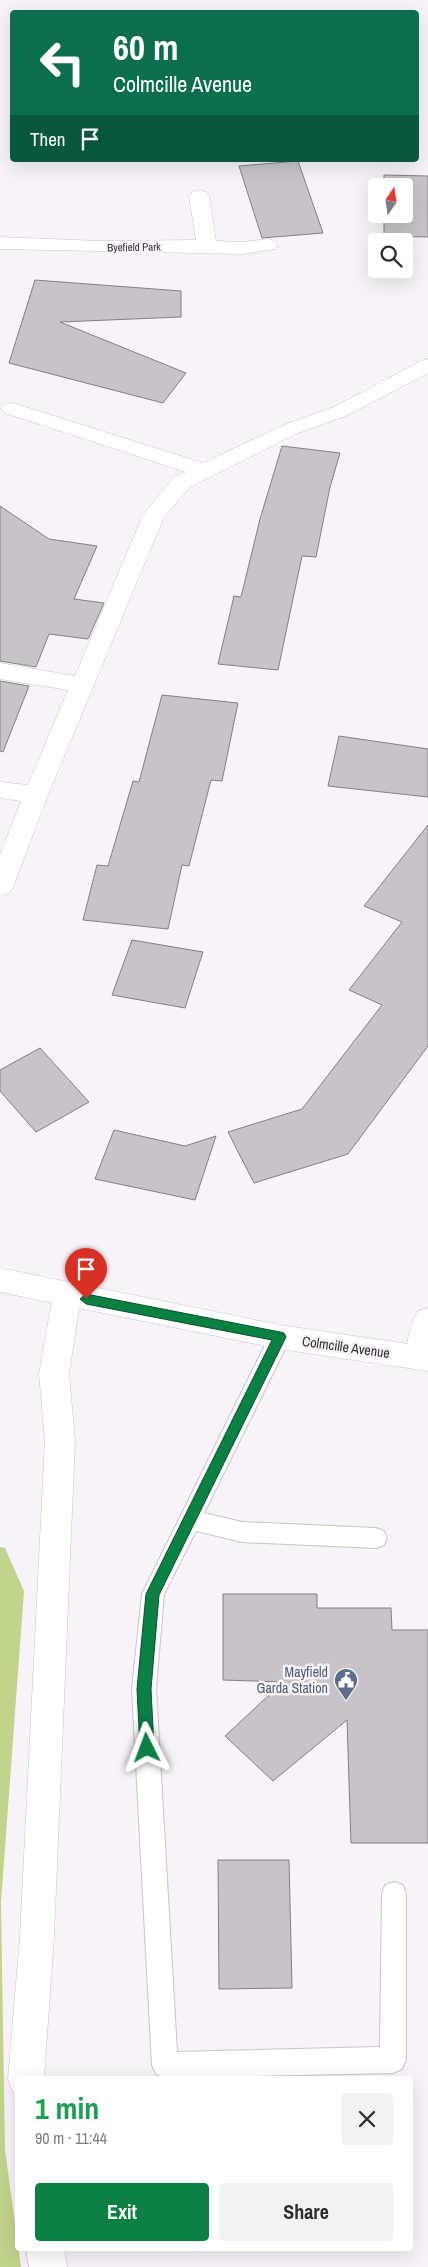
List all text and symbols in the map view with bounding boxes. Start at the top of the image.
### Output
text: 60 m [113,24,178,71]
icon: left [30,30,95,95]
text: Colmcille Avenue [113,69,252,99]
icon: arrive [76,125,104,153]
text: Then [30,126,66,152]
north arrow [368,178,412,222]
map controls [368,178,413,278]
button: search [368,233,413,278]
street label: Byefield Park [107,240,161,254]
pin [65,1248,107,1299]
icon: arrive [72,1255,100,1283]
street label: Colmcille Avenue [301,1332,391,1362]
place label: Mayfield Garda Station [257,1663,328,1697]
public building icon: Mayfield Garda Station [333,1667,359,1701]
position arrow [120,1721,172,1773]
text: 1 min [35,2088,99,2128]
button: close [341,2093,393,2145]
text: 90 m · 11:44 [35,2127,107,2149]
button: Exit [35,2183,209,2241]
button: Share [219,2183,393,2241]

